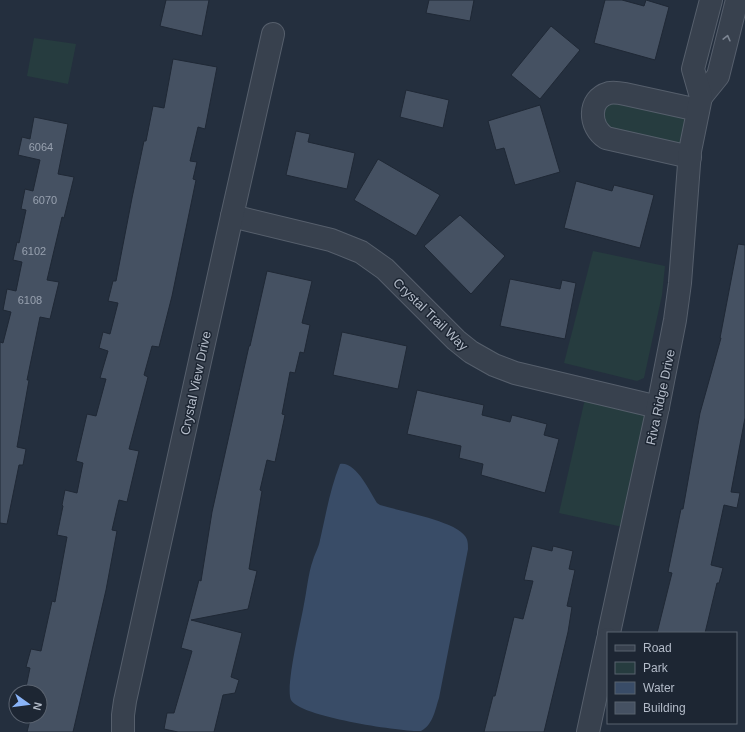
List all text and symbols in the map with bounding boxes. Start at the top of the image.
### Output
one-way arrow [722,35,731,42]
house number: 6064 [29,141,53,153]
house number: 6070 [33,194,57,206]
house number: 6102 [22,245,46,257]
street label: Crystal Trail Way [390,275,471,354]
house number: 6108 [18,294,42,306]
street label: Crystal View Drive [177,330,214,436]
street label: Riva Ridge Drive [643,348,678,446]
legend [607,632,737,724]
text: Road [643,641,672,655]
text: Park [643,661,669,675]
text: Water [643,681,675,695]
north arrow [8,684,48,724]
text: N [31,701,44,712]
text: Building [643,701,686,715]

